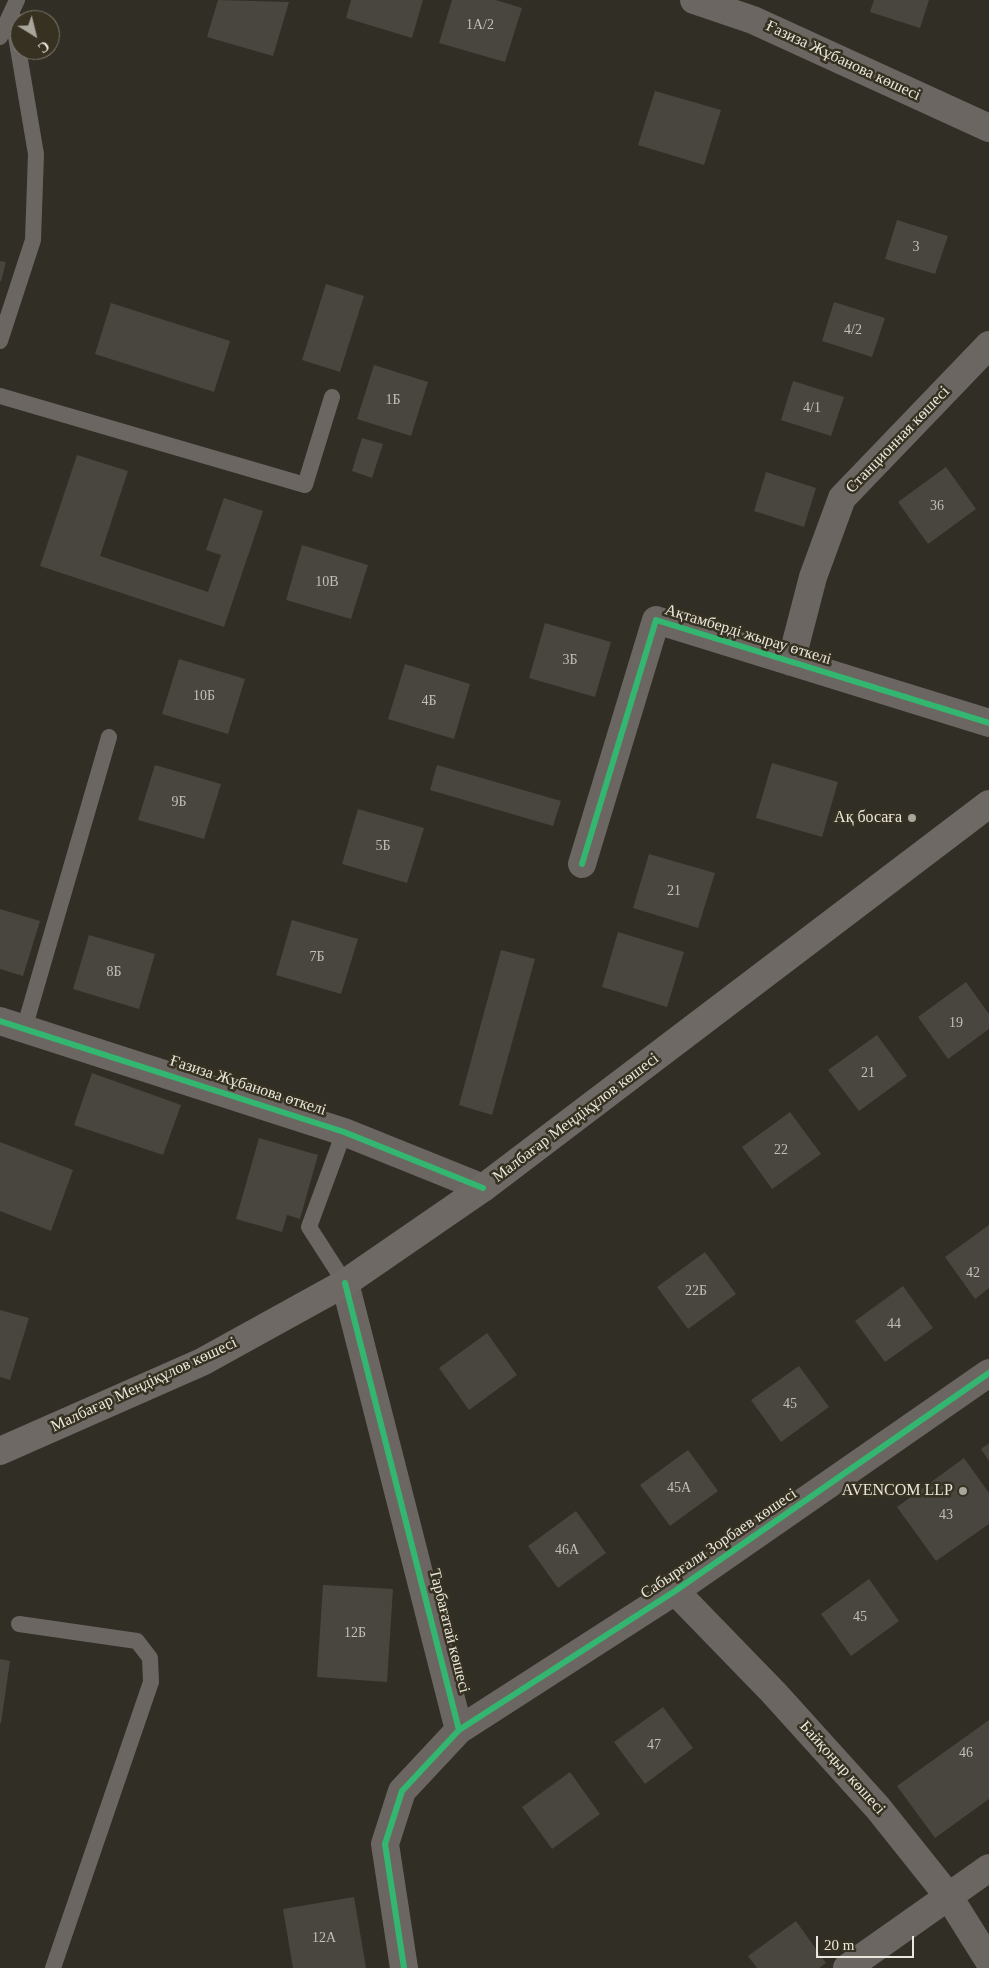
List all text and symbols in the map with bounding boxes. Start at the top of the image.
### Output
north arrow [10,10,60,60]
house number: 1А/2 [466,17,494,33]
street label: Ғазиза Жұбанова көшесі [763,17,923,105]
text: С [35,38,52,56]
house number: 3 [912,239,919,255]
house number: 4/2 [844,322,862,338]
street label: Станционная көшесі [842,383,954,497]
house number: 1Б [385,392,401,408]
house number: 4/1 [803,400,821,416]
house number: 36 [930,498,944,514]
house number: 10В [315,574,339,590]
street label: Ақтамберді жырау өткелі [662,601,834,669]
house number: 3Б [562,652,578,668]
house number: 10Б [193,688,215,704]
house number: 4Б [421,693,437,709]
house number: 9Б [171,794,187,810]
place label: Ақ босаға [834,808,902,828]
marker: Ақ босаға [906,812,918,824]
house number: 5Б [375,838,391,854]
house number: 21 [667,883,681,899]
house number: 7Б [309,949,325,965]
house number: 8Б [106,964,122,980]
house number: 19 [949,1015,963,1031]
street label: Малбағар Меңдіқұлов көшесі [489,1049,663,1187]
street label: Ғазиза Жұбанова өткелі [167,1052,329,1120]
house number: 21 [861,1065,875,1081]
house number: 22 [774,1142,788,1158]
house number: 42 [966,1265,980,1281]
house number: 22Б [685,1283,707,1299]
house number: 44 [887,1316,901,1332]
street label: Малбағар Меңдіқұлов көшесі [48,1333,240,1437]
house number: 45 [783,1396,797,1412]
house number: 45А [667,1480,691,1496]
place label: AVENCOM LLP [842,1481,953,1501]
street label: Сабырғали Зорбаев көшесі [637,1485,801,1603]
marker: AVENCOM LLP [957,1485,969,1497]
house number: 43 [939,1507,953,1523]
house number: 46А [555,1542,579,1558]
street label: Тарбағатай көшесi [424,1567,474,1695]
house number: 45 [853,1609,867,1625]
house number: 12Б [344,1625,366,1641]
street label: Байқоңыр көшесi [795,1717,889,1819]
house number: 47 [647,1737,661,1753]
house number: 46 [959,1745,973,1761]
scale bar [819,1926,916,1958]
house number: 12А [312,1930,336,1946]
text: 20 m [824,1937,854,1953]

